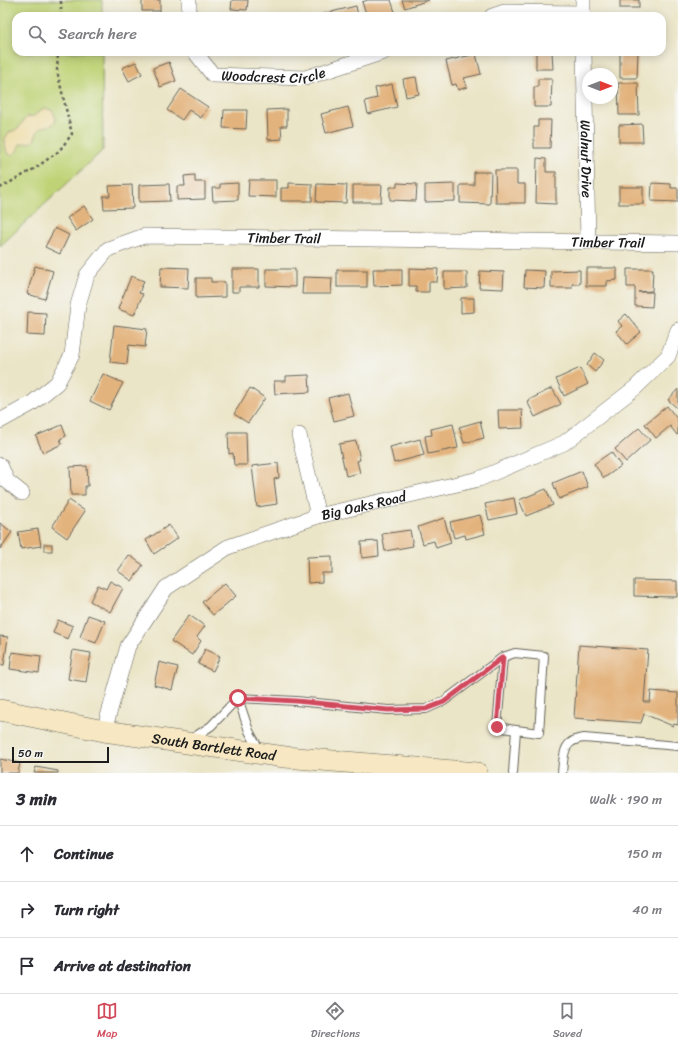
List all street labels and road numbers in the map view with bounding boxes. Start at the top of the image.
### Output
street label: Woodcrest Circle [221,60,329,91]
street label: Walnut Drive [572,120,599,198]
street label: Timber Trail [247,225,322,251]
street label: Timber Trail [571,230,646,256]
street label: Big Oaks Road [319,484,410,528]
street label: South Bartlett Road [150,726,279,769]

